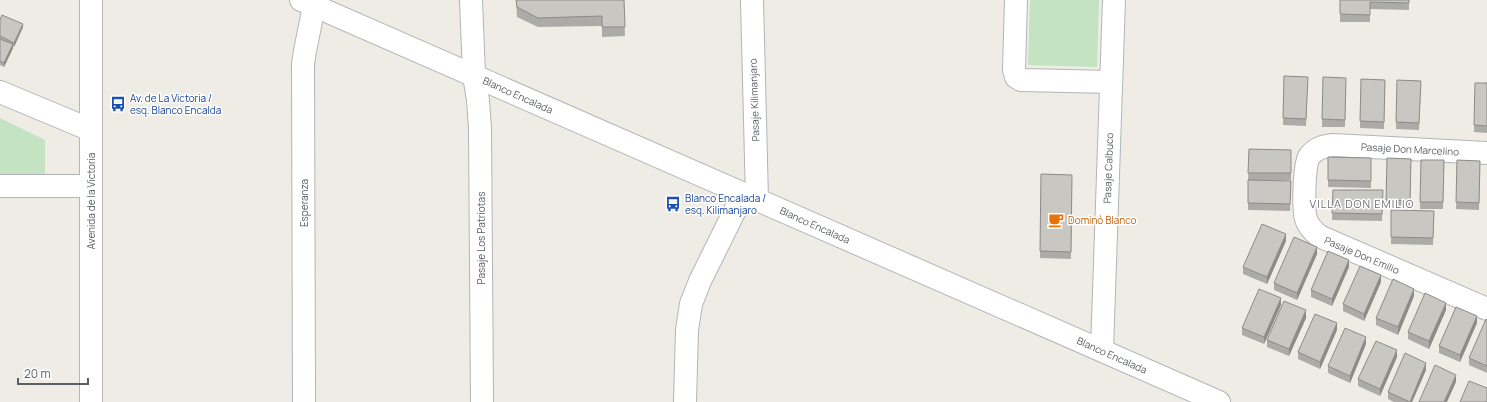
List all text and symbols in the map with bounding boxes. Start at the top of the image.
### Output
street label: Pasaje Kilimanjaro [746,58,762,142]
street label: Blanco Encalada [481,73,555,117]
place label: Av. de La Victoria / esq. Blanco Encalda [130,91,221,117]
bus stop icon: Av. de La Victoria / esq. Blanco Encalda [109,95,127,113]
street label: Pasaje Calbuco [1100,132,1116,204]
street label: Pasaje Don Marcelino [1361,139,1460,159]
street label: Avenida de la Victoria [84,153,98,249]
street label: Esperanza [297,179,311,227]
place label: Blanco Encalada / esq. Kilimanjaro [685,191,766,217]
street label: Pasaje Los Patriotas [474,192,488,284]
bus stop icon: Blanco Encalada / esq. Kilimanjaro [664,195,682,213]
district label: VILLA DON EMILIO [1310,196,1414,211]
street label: Blanco Encalada [778,203,852,247]
cafe icon: Dominó Blanco [1047,211,1065,229]
place label: Dominó Blanco [1068,213,1137,227]
street label: Pasaje Don Emilio [1322,233,1402,277]
street label: Blanco Encalada [1075,333,1149,377]
scale bar [18,360,88,386]
text: 20 m [24,365,51,382]

